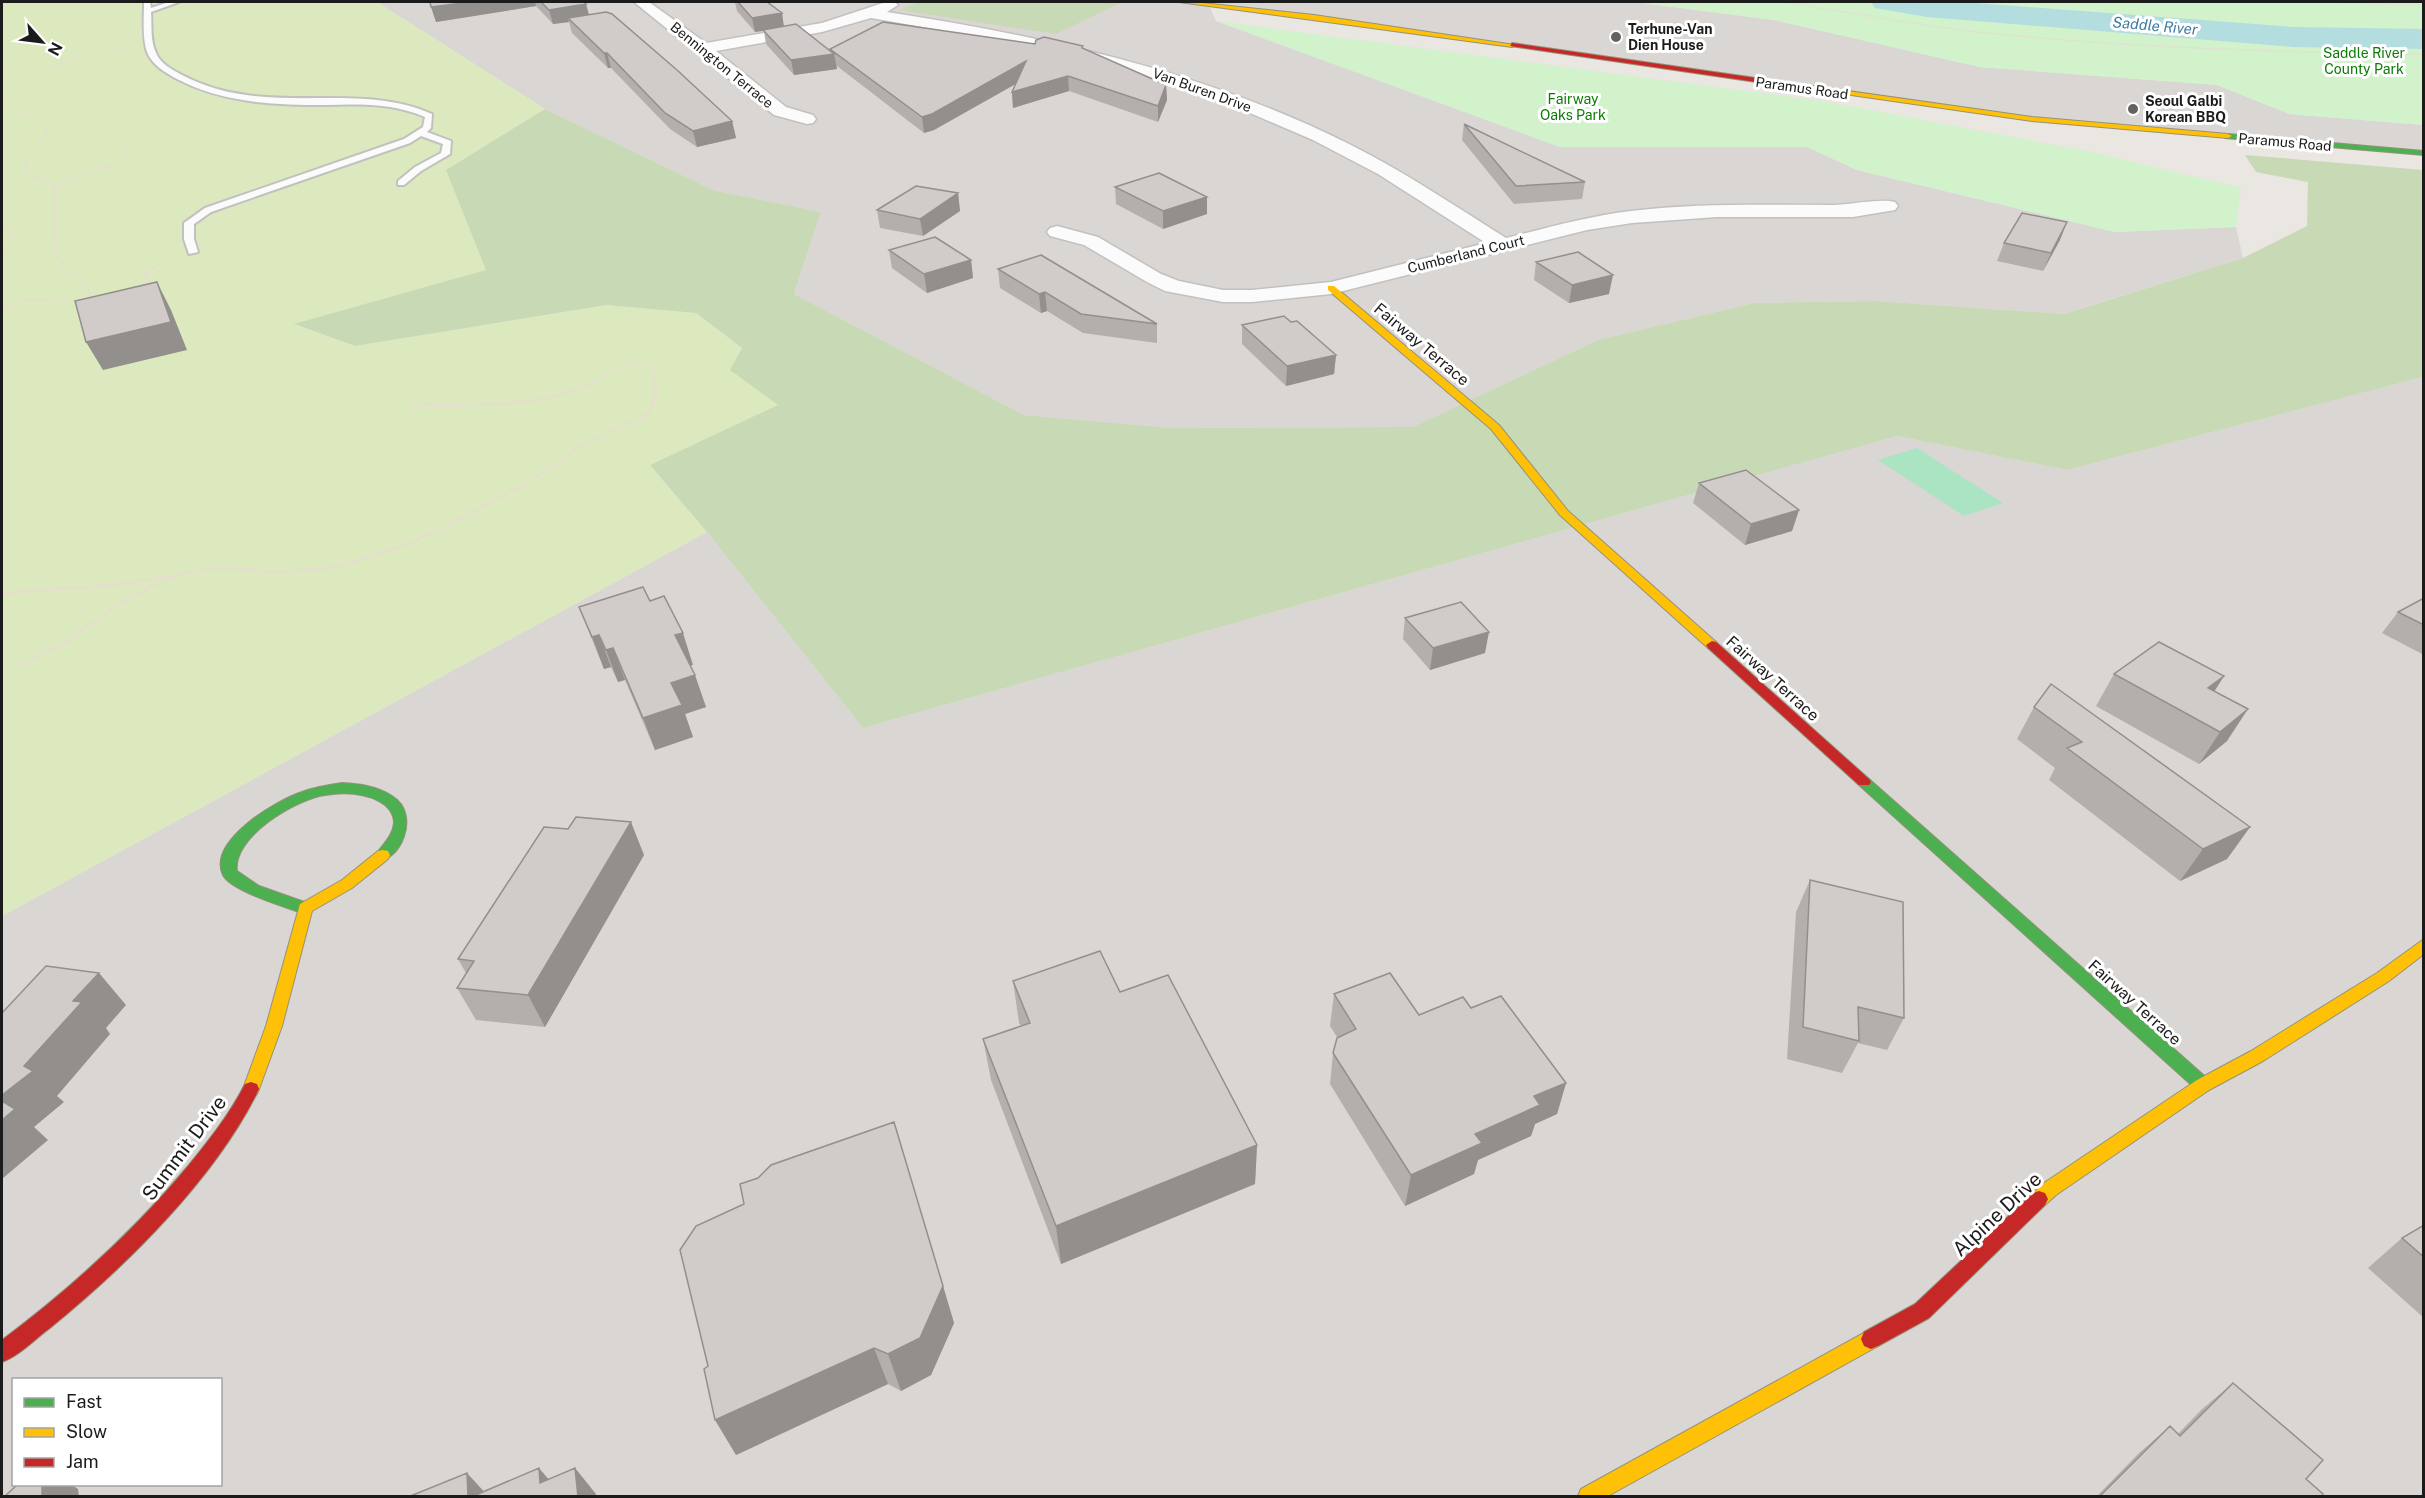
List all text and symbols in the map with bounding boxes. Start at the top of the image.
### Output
north arrow [12,12,72,72]
water label: Saddle River [2112,13,2199,38]
street label: Bennington Terrace [667,19,777,111]
place label: Terhune-Van Dien House [1628,21,1712,53]
marker: Terhune-Van Dien House [1609,30,1623,44]
text: N [43,39,66,59]
park label: Saddle River County Park [2323,45,2405,77]
street label: Van Buren Drive [1150,65,1254,115]
street label: Paramus Road [1755,74,1849,102]
park label: Fairway Oaks Park [1540,91,1606,123]
place label: Seoul Galbi Korean BBQ [2145,93,2226,125]
marker: Seoul Galbi Korean BBQ [2126,102,2140,116]
street label: Paramus Road [2238,130,2332,154]
street label: Cumberland Court [1406,232,1526,276]
street label: Fairway Terrace [1370,299,1473,390]
street label: Fairway Terrace [1722,632,1823,725]
street label: Fairway Terrace [2084,956,2185,1049]
street label: Summit Drive [137,1091,231,1205]
street label: Alpine Drive [1948,1167,2046,1261]
legend [12,1378,222,1486]
text: Fast [66,1391,102,1412]
text: Slow [66,1421,107,1442]
text: Jam [66,1451,99,1472]

